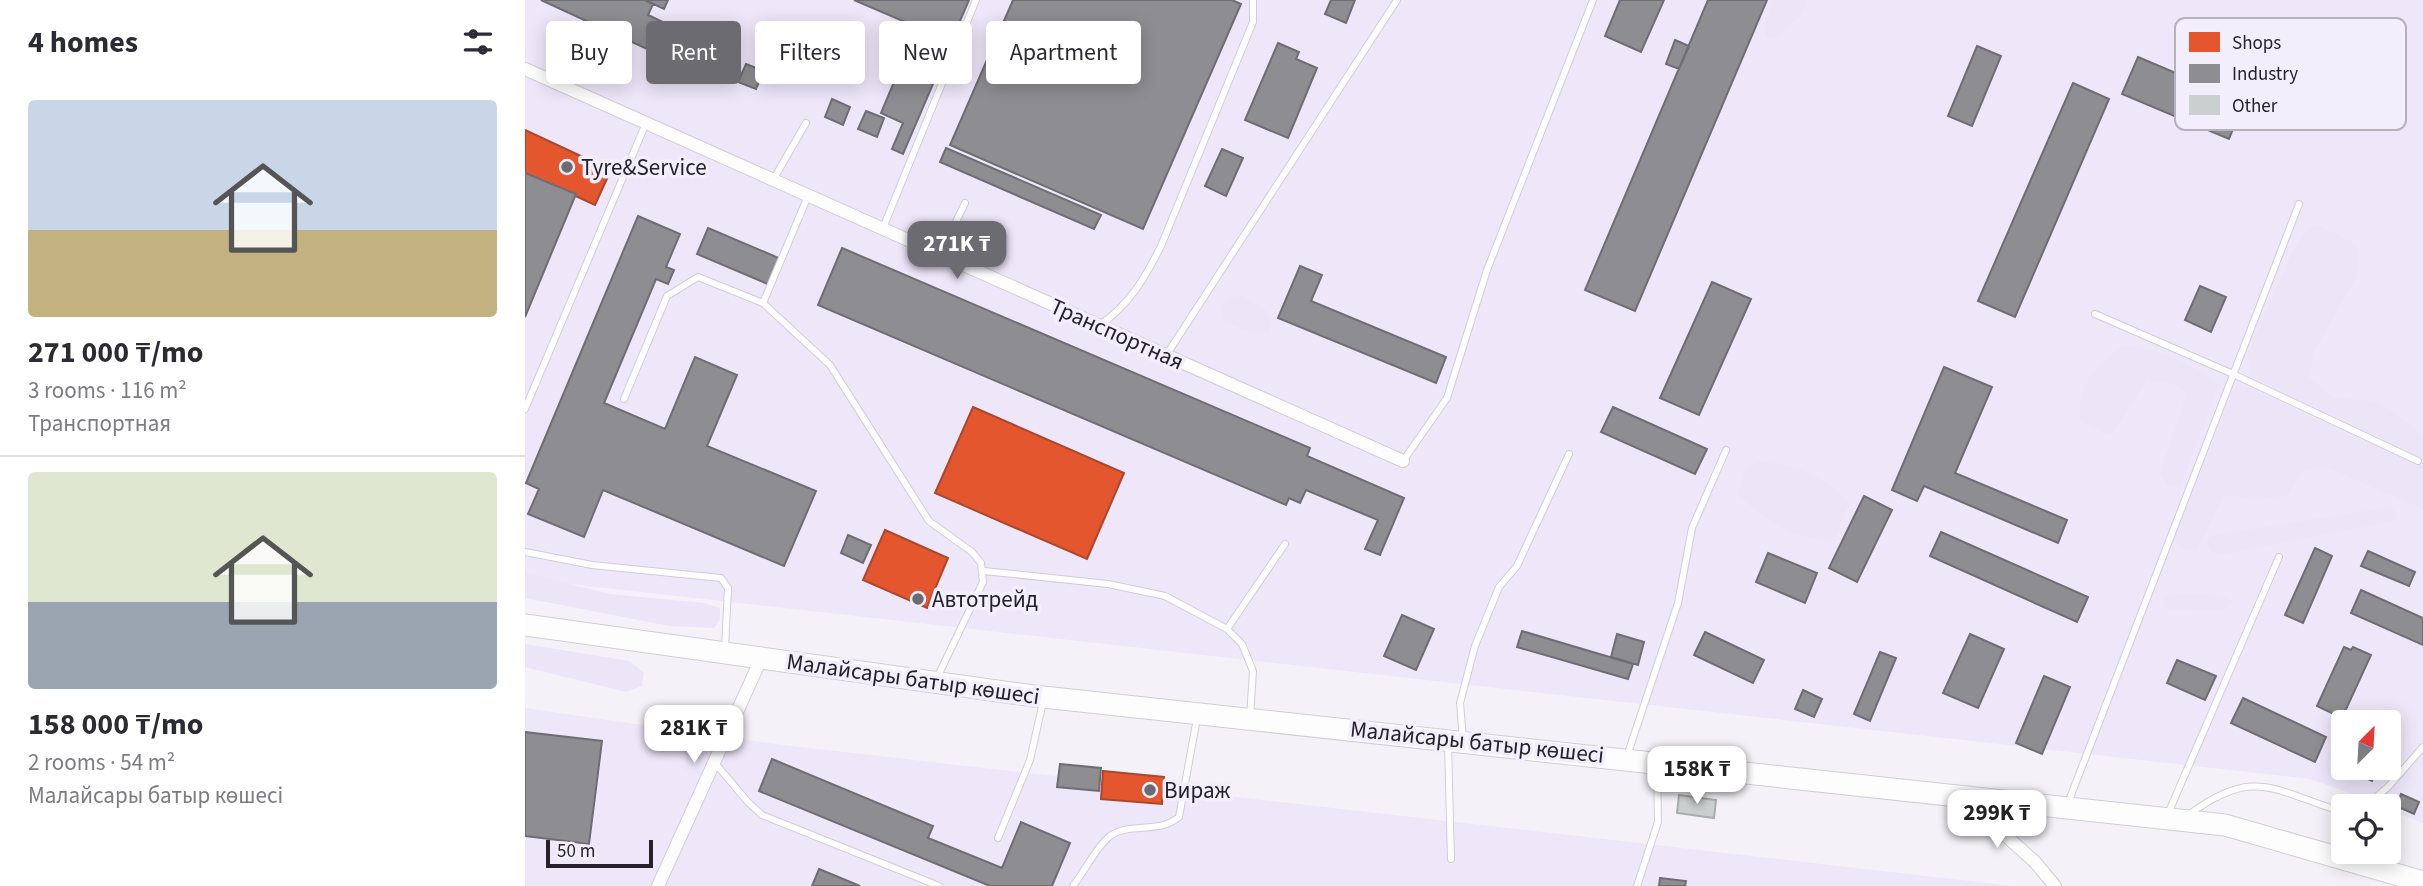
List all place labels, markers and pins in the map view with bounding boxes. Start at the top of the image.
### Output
place label: Tyre&Service [581,151,707,184]
marker: Tyre&Service [559,159,575,175]
pin: 271K ₸ [900,222,1014,281]
place label: Автотрейд [932,583,1038,616]
marker: Автотрейд [910,591,926,607]
pin: 281K ₸ [637,706,751,765]
pin: 158K ₸ [1640,746,1754,806]
place label: Вираж [1164,774,1231,807]
marker: Вираж [1142,782,1158,798]
pin: 299K ₸ [1940,790,2054,850]

